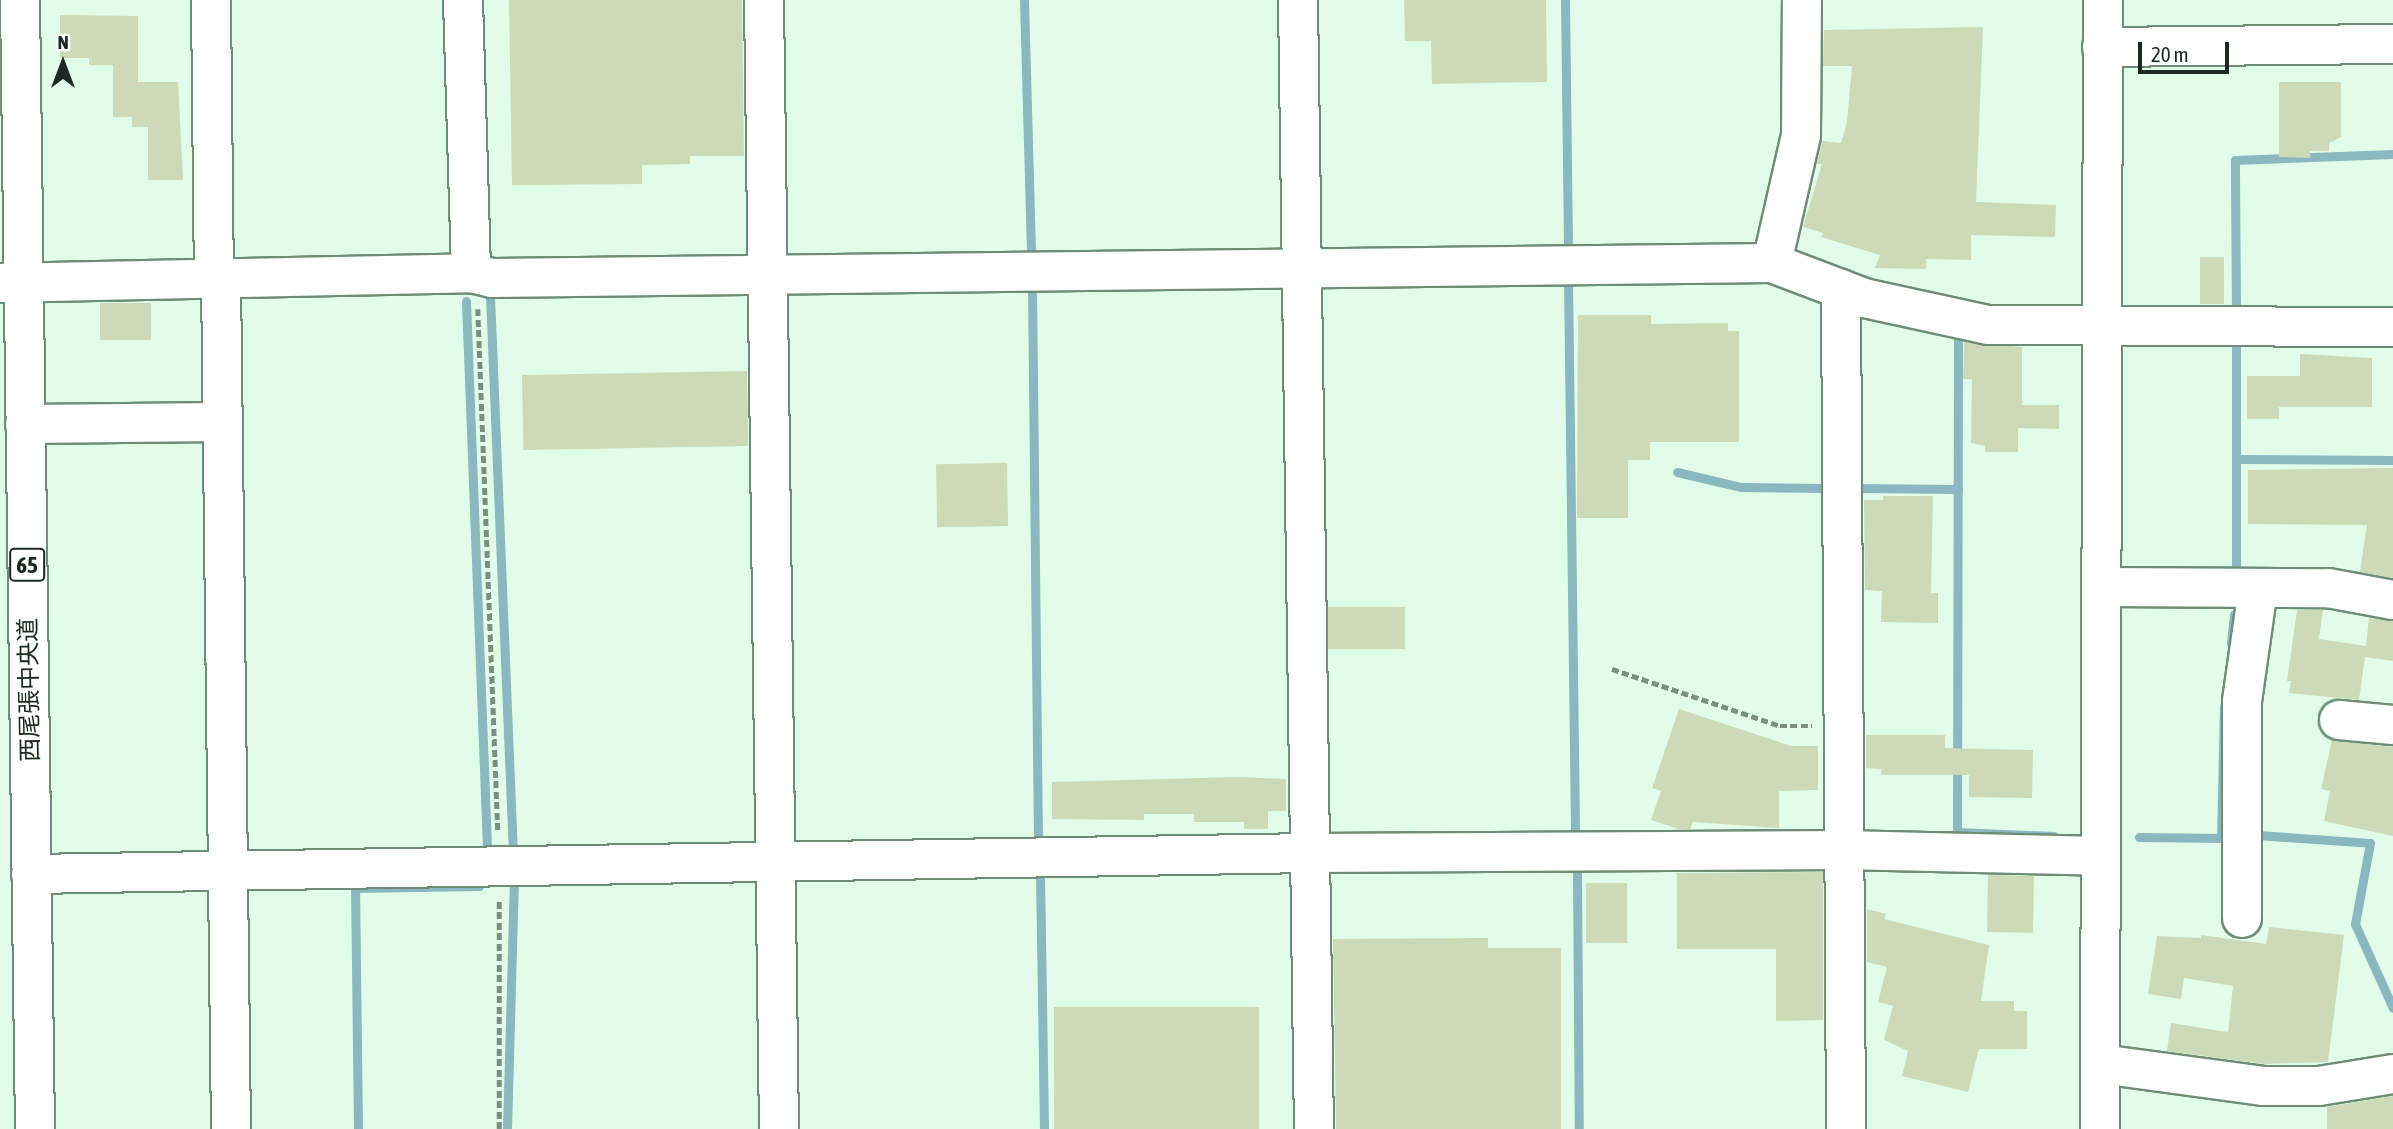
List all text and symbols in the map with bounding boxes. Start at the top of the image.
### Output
north arrow [28,28,98,98]
scale bar [2141,28,2232,72]
text: N [57,31,69,53]
text: 20 m [2151,42,2189,66]
road number: 65 [8,545,46,584]
street label: 西尾張中央道 [13,618,45,762]

